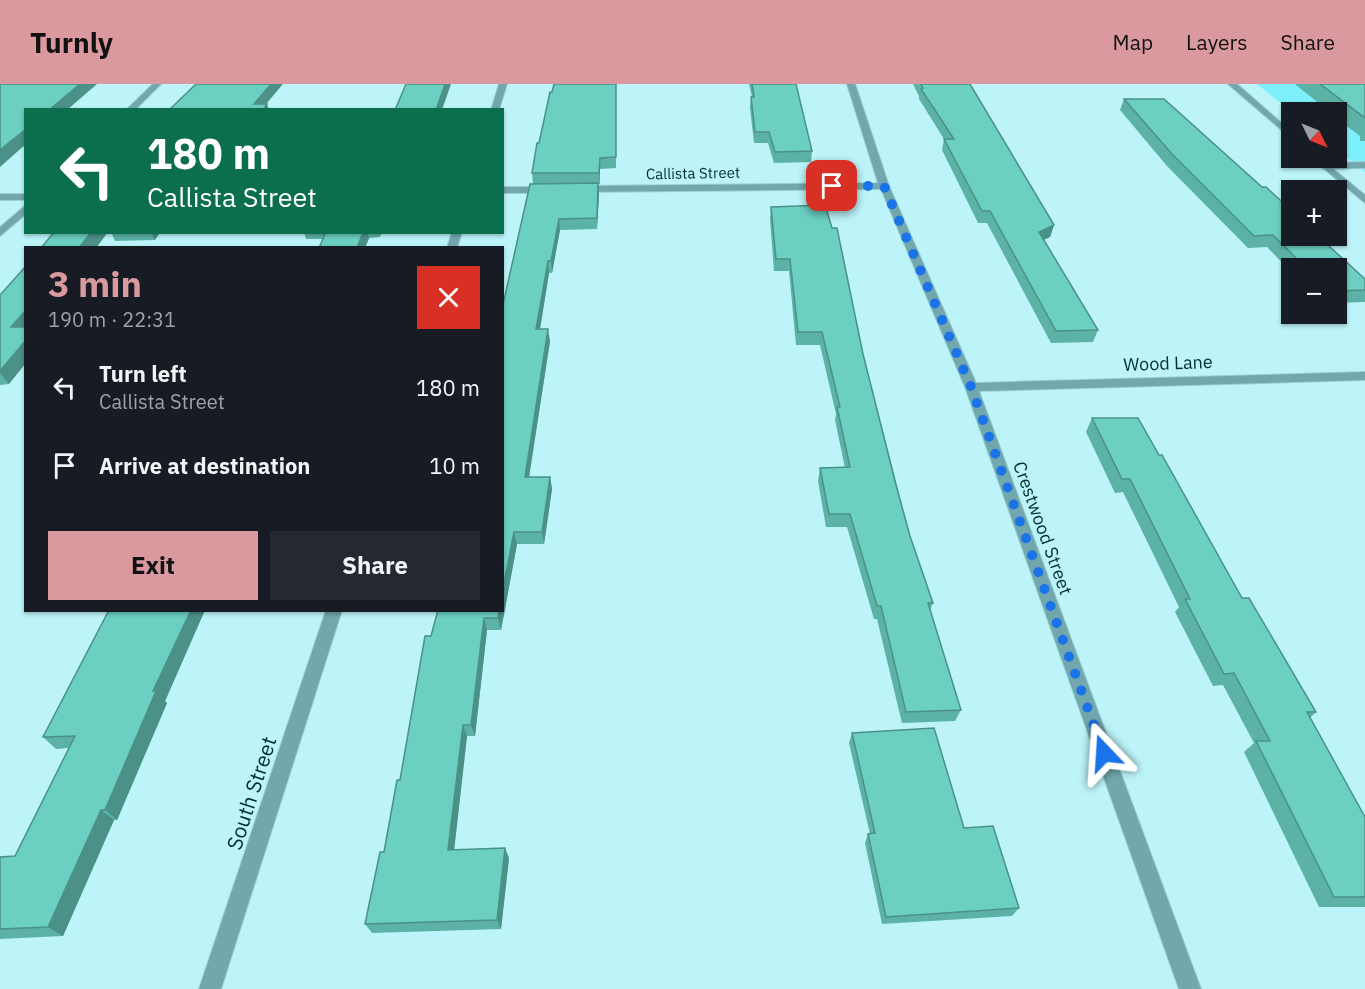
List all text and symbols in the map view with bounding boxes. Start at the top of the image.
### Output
text: Turnly [30,24,113,61]
text: Map [1113,28,1153,56]
text: Layers [1186,28,1248,56]
text: Share [1281,28,1335,56]
north arrow [1281,102,1347,168]
map controls [1281,102,1347,324]
text: 180 m [147,126,270,181]
icon: left [48,132,126,210]
pin [806,160,857,211]
street label: Callista Street [646,163,740,183]
icon: arrive [815,169,848,202]
text: Callista Street [147,179,317,214]
button: + [1281,180,1347,246]
button: − [1281,258,1347,324]
text: 3 min [48,260,142,307]
button: close [417,266,480,329]
text: 190 m · 22:31 [48,306,176,333]
street label: Wood Lane [1123,350,1213,376]
text: Turn left [99,359,187,388]
icon: left [48,371,81,404]
text: 180 m [416,373,480,402]
text: Callista Street [99,388,225,415]
icon: arrive [48,449,81,482]
text: Arrive at destination [99,451,310,480]
text: 10 m [429,451,480,480]
street label: Crestwood Street [1008,458,1078,598]
button: Exit [48,531,258,600]
button: Share [270,531,480,600]
position arrow [1072,721,1136,785]
street label: South Street [219,733,283,853]

